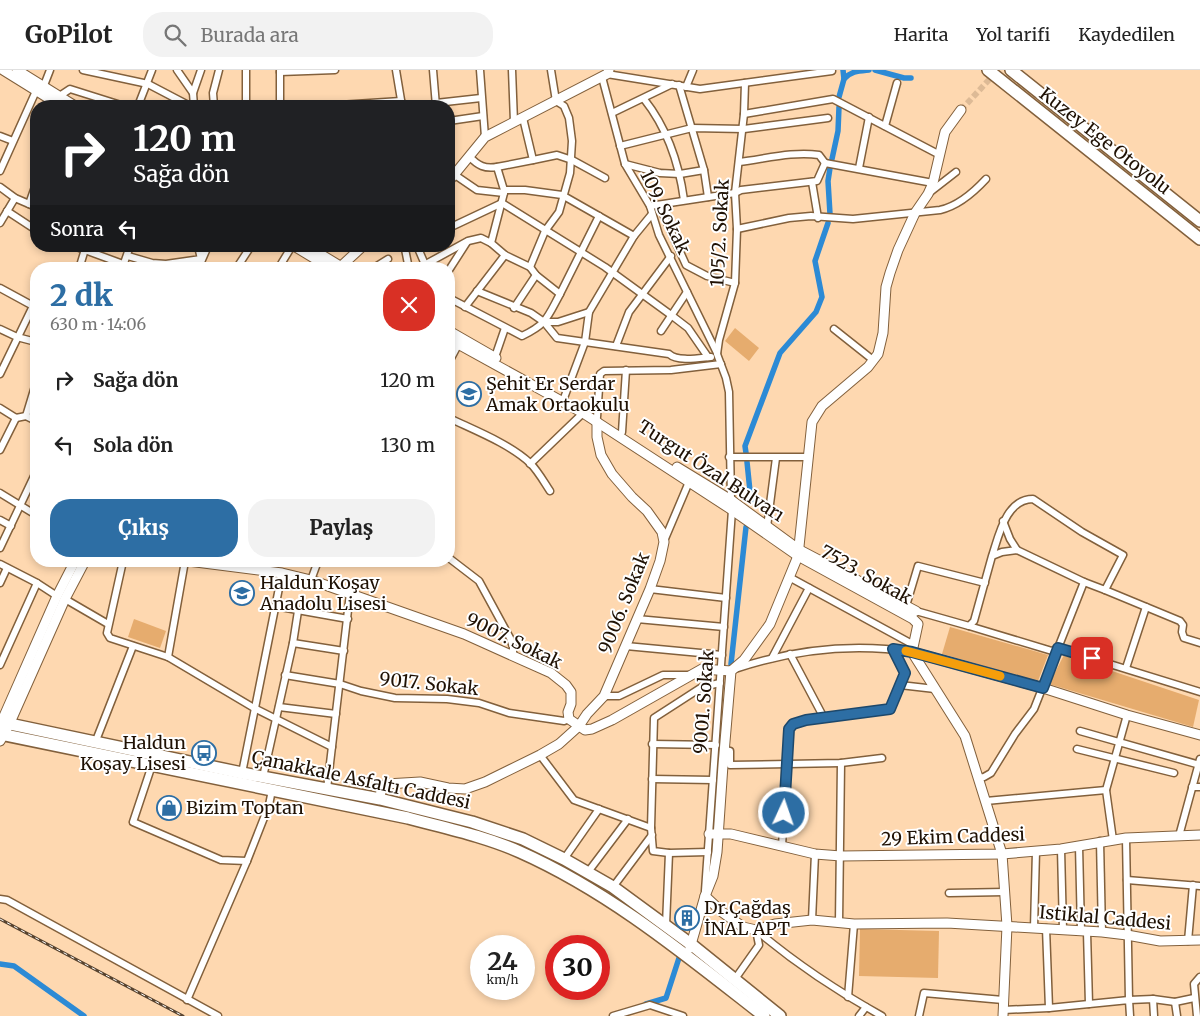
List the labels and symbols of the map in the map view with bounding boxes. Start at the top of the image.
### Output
street label: Kuzey Ege Otoyolu [1035,82,1176,199]
street label: 109. Sokak [635,166,696,258]
street label: 105/2. Sokak [705,178,734,287]
place label: Şehit Er Serdar Amak Ortaokulu [485,372,630,416]
school or university icon: Şehit Er Serdar Amak Ortaokulu [456,381,482,407]
street label: Turgut Özal Bulvarı [634,415,789,527]
street label: 7523. Sokak [816,540,917,610]
street label: 9006. Sokak [593,548,655,657]
place label: Haldun Koşay Anadolu Lisesi [259,571,387,615]
school or university icon: Haldun Koşay Anadolu Lisesi [229,580,255,606]
street label: 9007. Sokak [462,607,567,674]
pin [1071,637,1113,679]
street label: 9001. Sokak [688,649,719,755]
street label: 9017. Sokak [378,667,480,700]
place label: Haldun Koşay Lisesi [80,731,186,775]
bus stop icon: Haldun Koşay Lisesi [191,740,217,766]
street label: Çanakkale Asfaltı Caddesi [250,745,473,814]
position arrow [757,786,809,838]
shop icon: Bizim Toptan [156,795,182,821]
place label: Bizim Toptan [186,796,304,819]
street label: 29 Ekim Caddesi [881,822,1025,851]
place label: Dr.Çağdaş İNAL APT [704,896,791,940]
street label: Istiklal Caddesi [1038,900,1172,935]
building icon: Dr.Çağdaş İNAL APT [674,905,700,931]
speed limit sign: 30 [545,935,610,1000]

